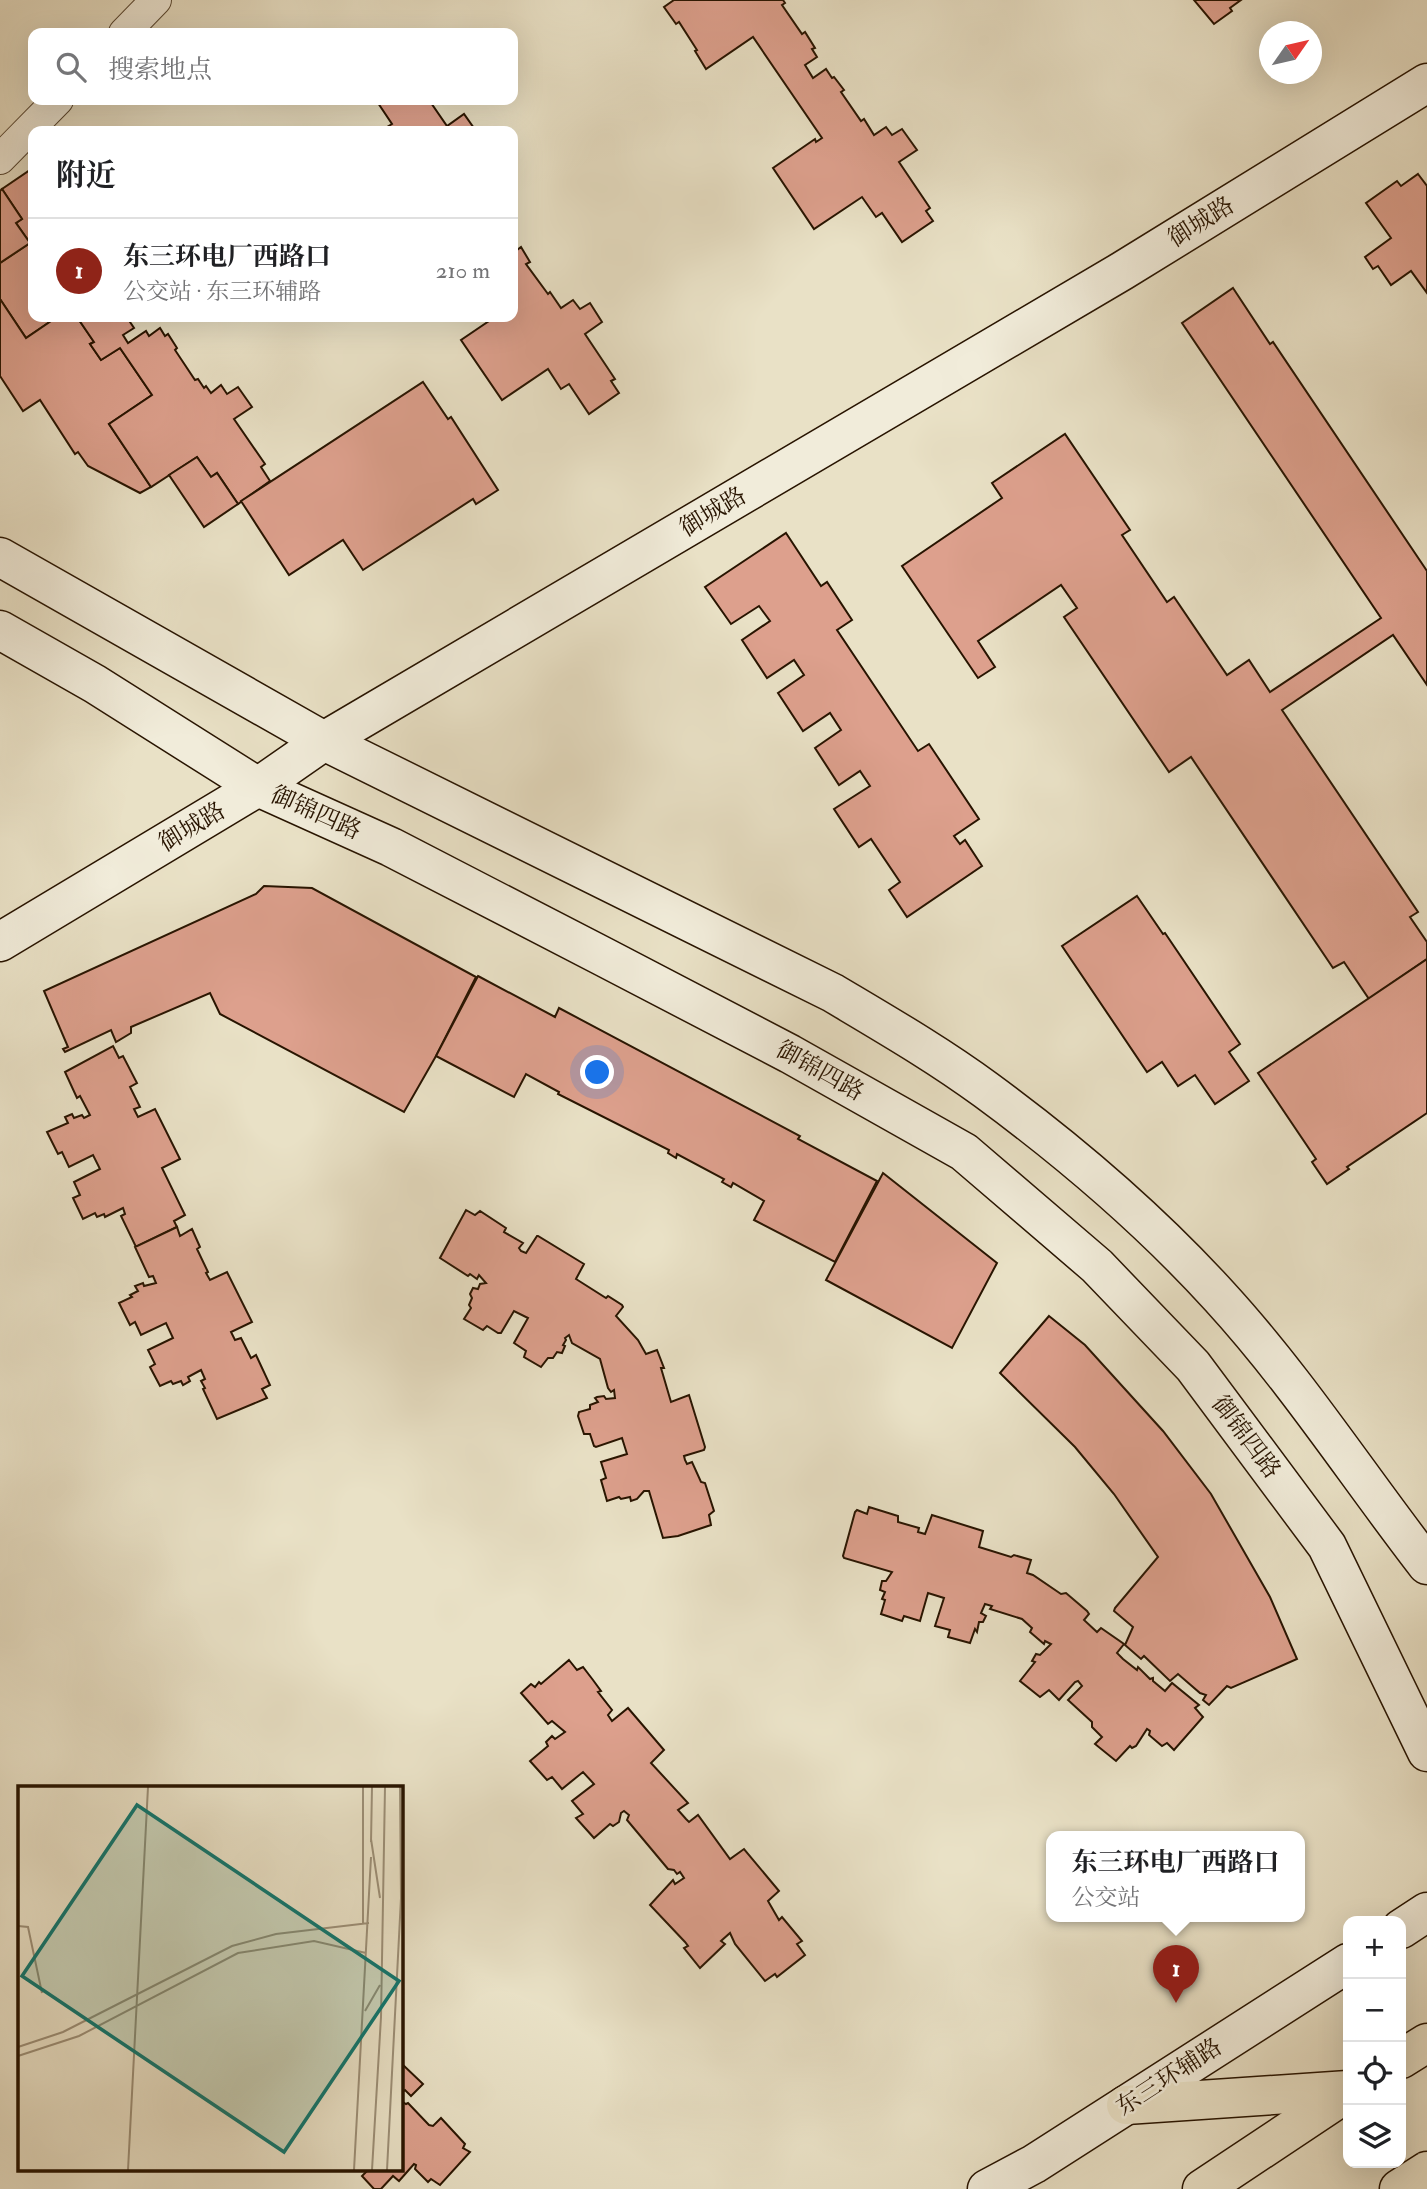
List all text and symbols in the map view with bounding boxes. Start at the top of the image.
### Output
north arrow [1259,21,1322,84]
search box [28,28,518,105]
icon: search [52,48,90,86]
text: 搜索地点 [108,54,212,86]
text: 附近 [56,157,116,194]
street label: 御城路 [1162,190,1240,254]
text: 东三环电厂西路口 [123,241,331,273]
text: 1 [75,256,83,285]
text: 210 m [436,256,490,285]
text: 公交站 · 东三环辅路 [123,277,321,306]
street label: 御城路 [674,480,752,544]
street label: 御锦四路 [266,779,366,847]
street label: 御城路 [153,795,231,859]
street label: 御锦四路 [771,1034,869,1108]
your location [580,1055,614,1089]
street label: 御锦四路 [1205,1389,1287,1485]
inset map [18,1786,402,2172]
popup [1046,1831,1305,1922]
text: 东三环电厂西路口 [1071,1847,1280,1879]
text: 公交站 [1071,1883,1140,1912]
map controls [1343,1916,1406,2168]
button: + [1343,1916,1406,1979]
pin: 1 [1153,1945,1199,2003]
button: − [1343,1979,1406,2042]
street label: 东三环辅路 [1110,2031,1228,2123]
button: locate [1343,2042,1406,2105]
button: layers [1343,2105,1406,2168]

